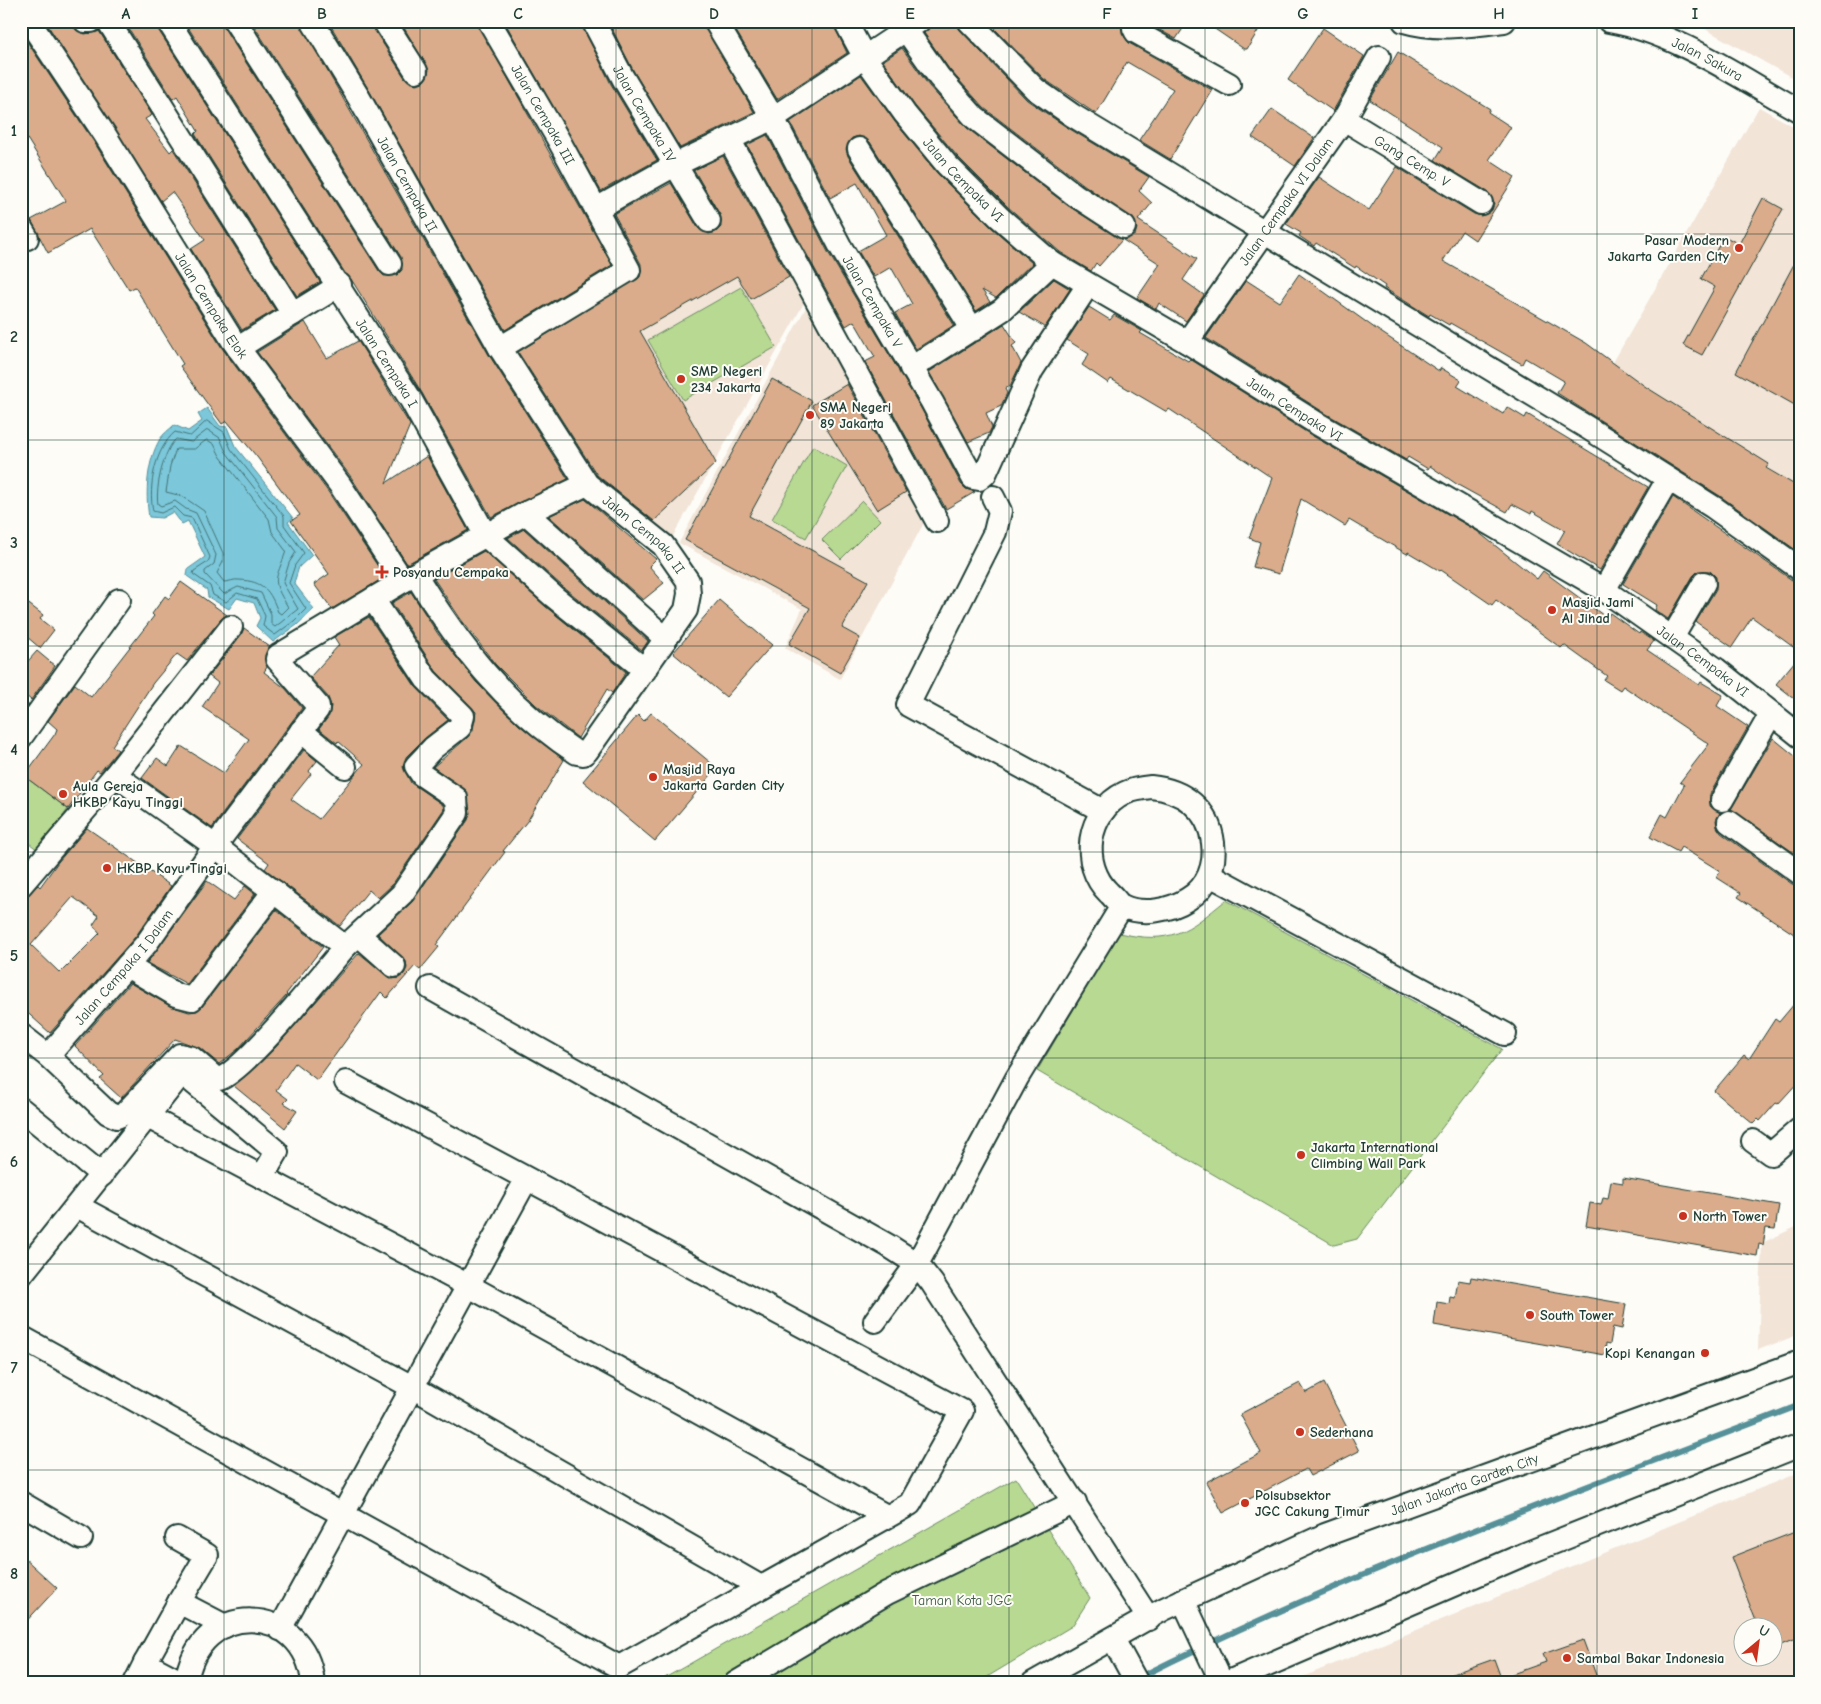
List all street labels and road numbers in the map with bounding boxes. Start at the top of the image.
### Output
street label: Jalan Sakura [1669,33,1746,85]
street label: Jalan Cempaka III [508,61,579,168]
street label: Jalan Cempaka IV [609,62,680,165]
street label: Gang Cemp. V [1371,131,1454,191]
street label: Jalan Cempaka II [374,133,441,235]
street label: Jalan Cempaka VI [920,134,1007,226]
street label: Jalan Cempaka VI Dalam [1235,134,1337,269]
street label: Jalan Cempaka Elok [172,249,252,362]
street label: Jalan Cempaka V [839,252,907,351]
street label: Jalan Cempaka I [352,315,422,410]
street label: Jalan Cempaka VI [1244,373,1346,445]
street label: Jalan Cempaka II [599,491,689,577]
street label: Jalan Cempaka VI [1654,622,1752,700]
street label: Jalan Cempaka I Dalam [71,906,176,1028]
street label: Jalan Jakarta Garden City [1388,1449,1541,1519]

